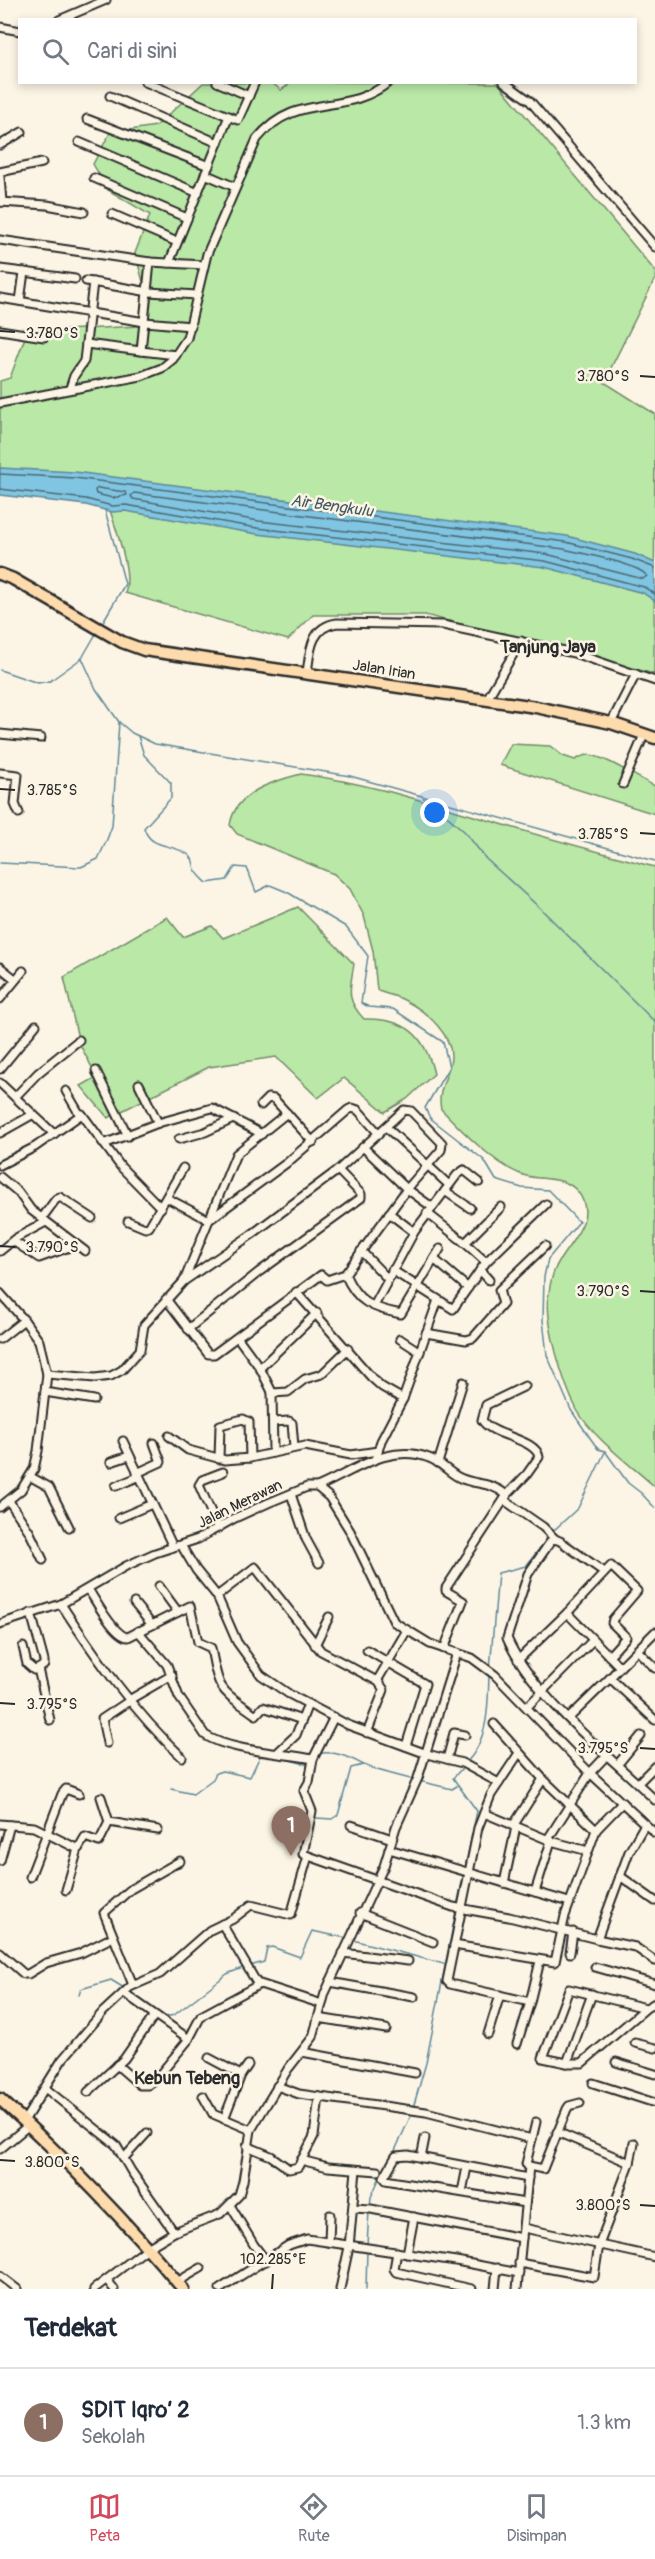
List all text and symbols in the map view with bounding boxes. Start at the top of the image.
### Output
search box [18,18,637,84]
icon: search [39,35,72,68]
text: Cari di sini [87,37,177,65]
text: 3.780°S [26,324,78,343]
text: 3.780°S [577,367,629,386]
water label: Air Bengkulu [290,490,375,522]
district label: Tanjung Jaya [499,636,597,659]
street label: Jalan Irian [351,656,417,684]
text: 3.785°S [27,781,77,800]
your location [420,798,449,827]
text: 3.785°S [578,825,628,844]
text: 3.790°S [26,1238,78,1257]
text: 3.790°S [577,1282,629,1301]
street label: Jalan Merawan [195,1475,285,1533]
text: 3.795°S [27,1695,77,1714]
text: 3.795°S [578,1739,628,1758]
pin: 1 [272,1806,310,1856]
district label: Kebun Tebeng [134,2067,240,2090]
text: 3.800°S [24,2153,80,2172]
text: 3.800°S [575,2196,631,2215]
text: 102.285°E [240,2250,306,2269]
text: Terdekat [24,2312,117,2344]
text: SDIT Iqro’ 2 [81,2396,189,2424]
text: 1 [40,2410,47,2435]
text: 1.3 km [577,2410,631,2435]
text: Sekolah [81,2424,145,2449]
tab: Peta [88,2490,121,2546]
tab: Rute [297,2490,330,2546]
tab: Disimpan [507,2490,567,2546]

